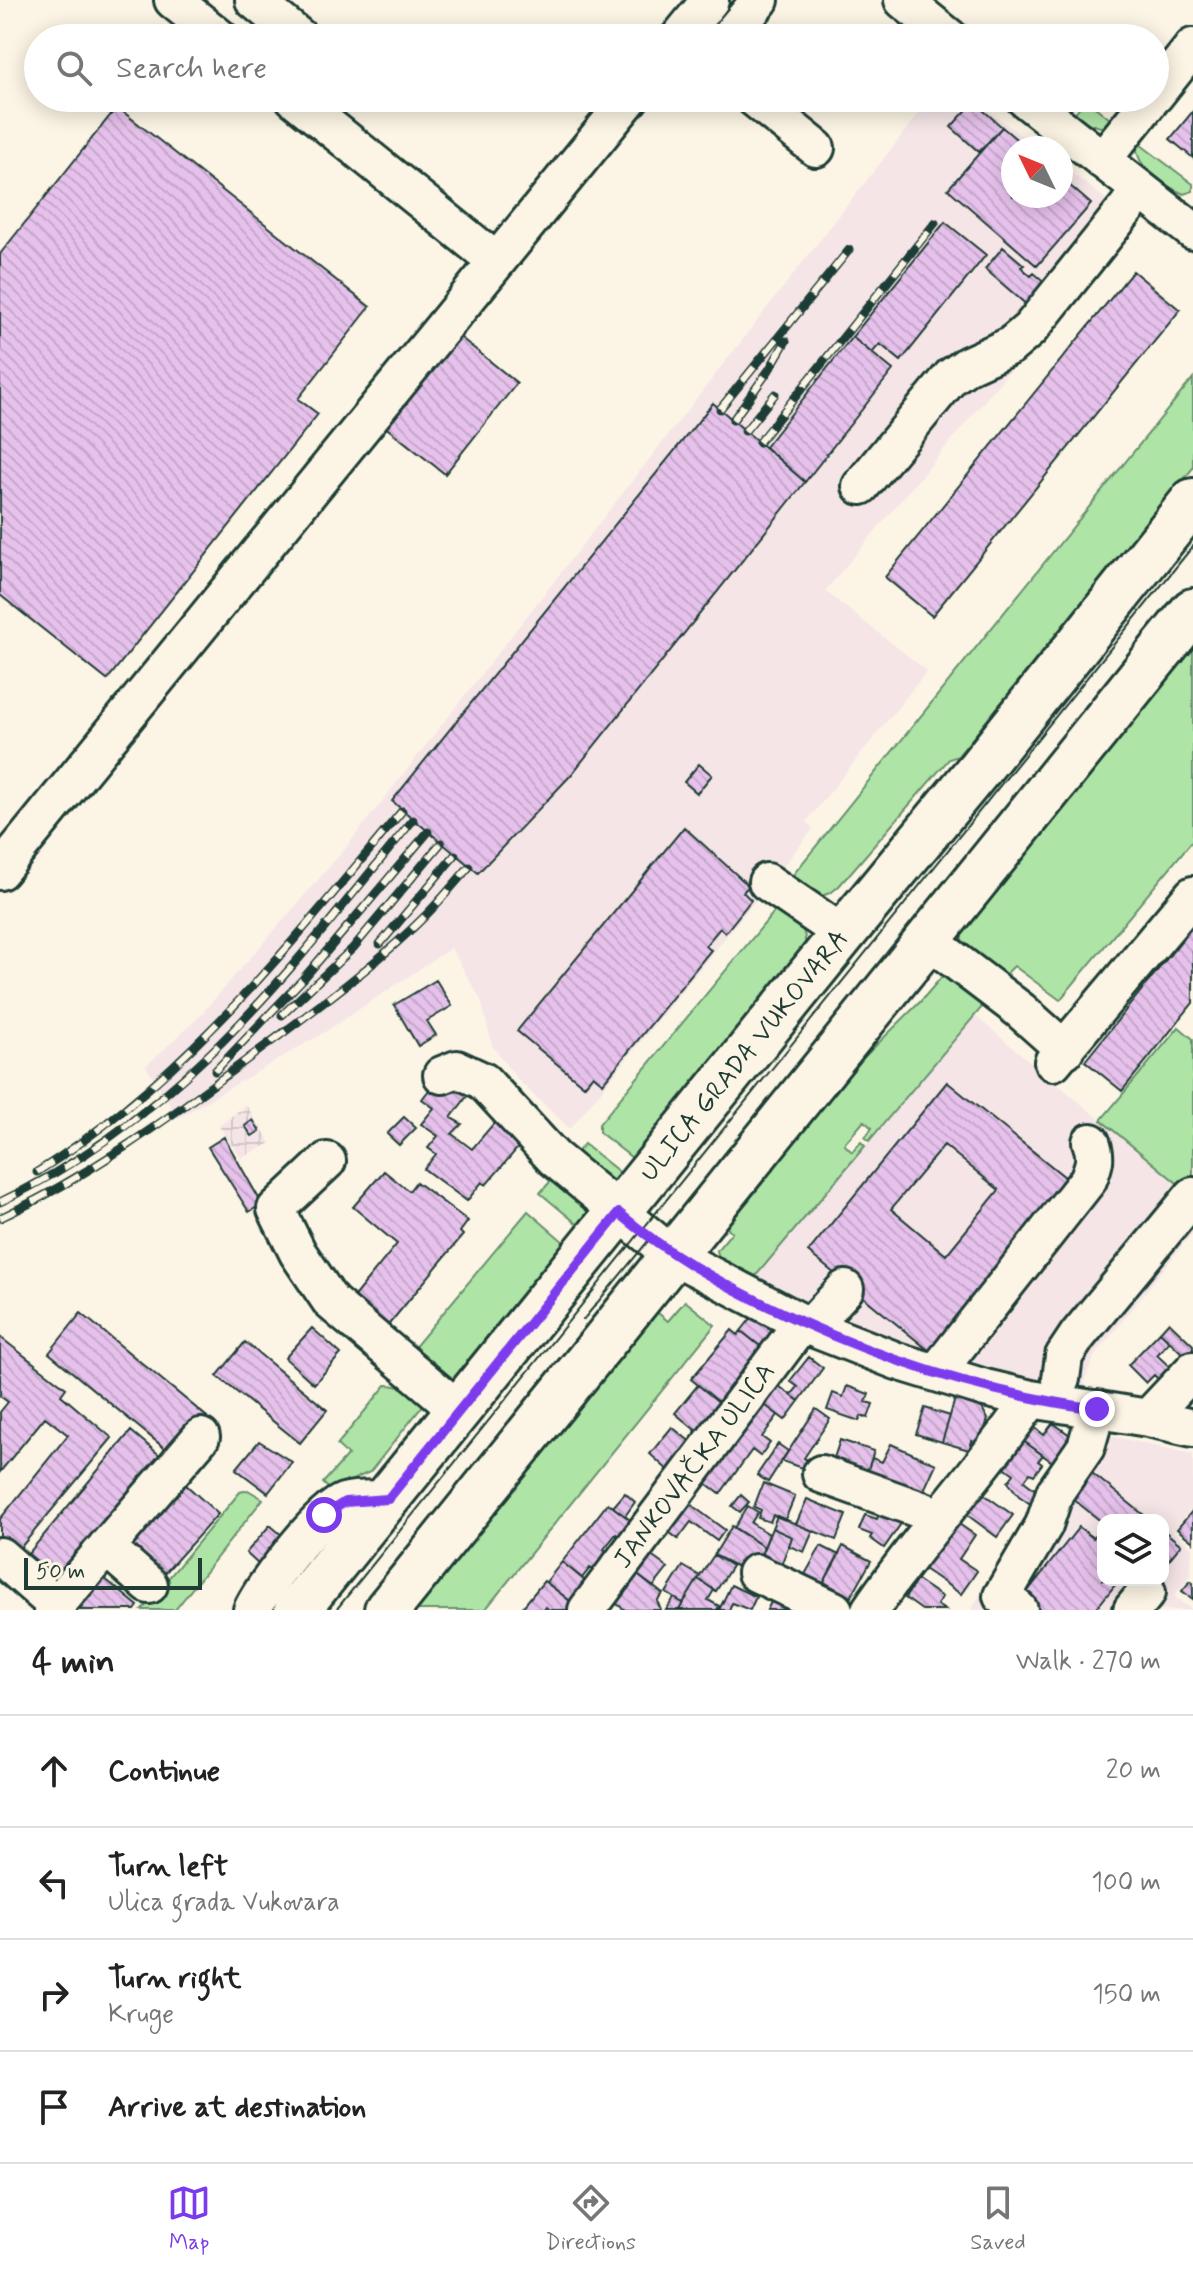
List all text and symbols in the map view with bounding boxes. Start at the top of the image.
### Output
search box [24,24,1169,112]
icon: search [52,46,96,90]
text: Search here [116,49,267,88]
north arrow [1001,136,1073,208]
street label: ULICA GRADA VUKOVARA [633,923,857,1189]
street label: JANKOVAČKA ULICA [606,1356,784,1576]
route end [1079,1391,1115,1427]
route start [306,1497,342,1533]
map controls [1097,1514,1169,1586]
button: layers [1097,1514,1169,1586]
scale bar [24,1554,202,1590]
text: 50 m [36,1558,85,1586]
text: 4 min [32,1640,115,1685]
text: Walk · 270 m [1016,1645,1161,1679]
icon: ahead [32,1749,76,1793]
text: Continue [108,1752,220,1791]
text: 20 m [1106,1754,1161,1788]
text: Turn left [108,1847,228,1886]
icon: left [32,1861,76,1905]
text: 100 m [1091,1866,1161,1900]
text: Ulica grada Vukovara [108,1886,340,1920]
text: Turn right [108,1959,241,1998]
icon: right [32,1973,76,2017]
text: 150 m [1092,1978,1161,2012]
text: Kruge [108,1998,174,2032]
icon: arrive [32,2085,76,2129]
text: Arrive at destination [108,2088,366,2127]
tab: Map [167,2181,211,2257]
tab: Directions [545,2181,636,2257]
tab: Saved [970,2181,1026,2257]

